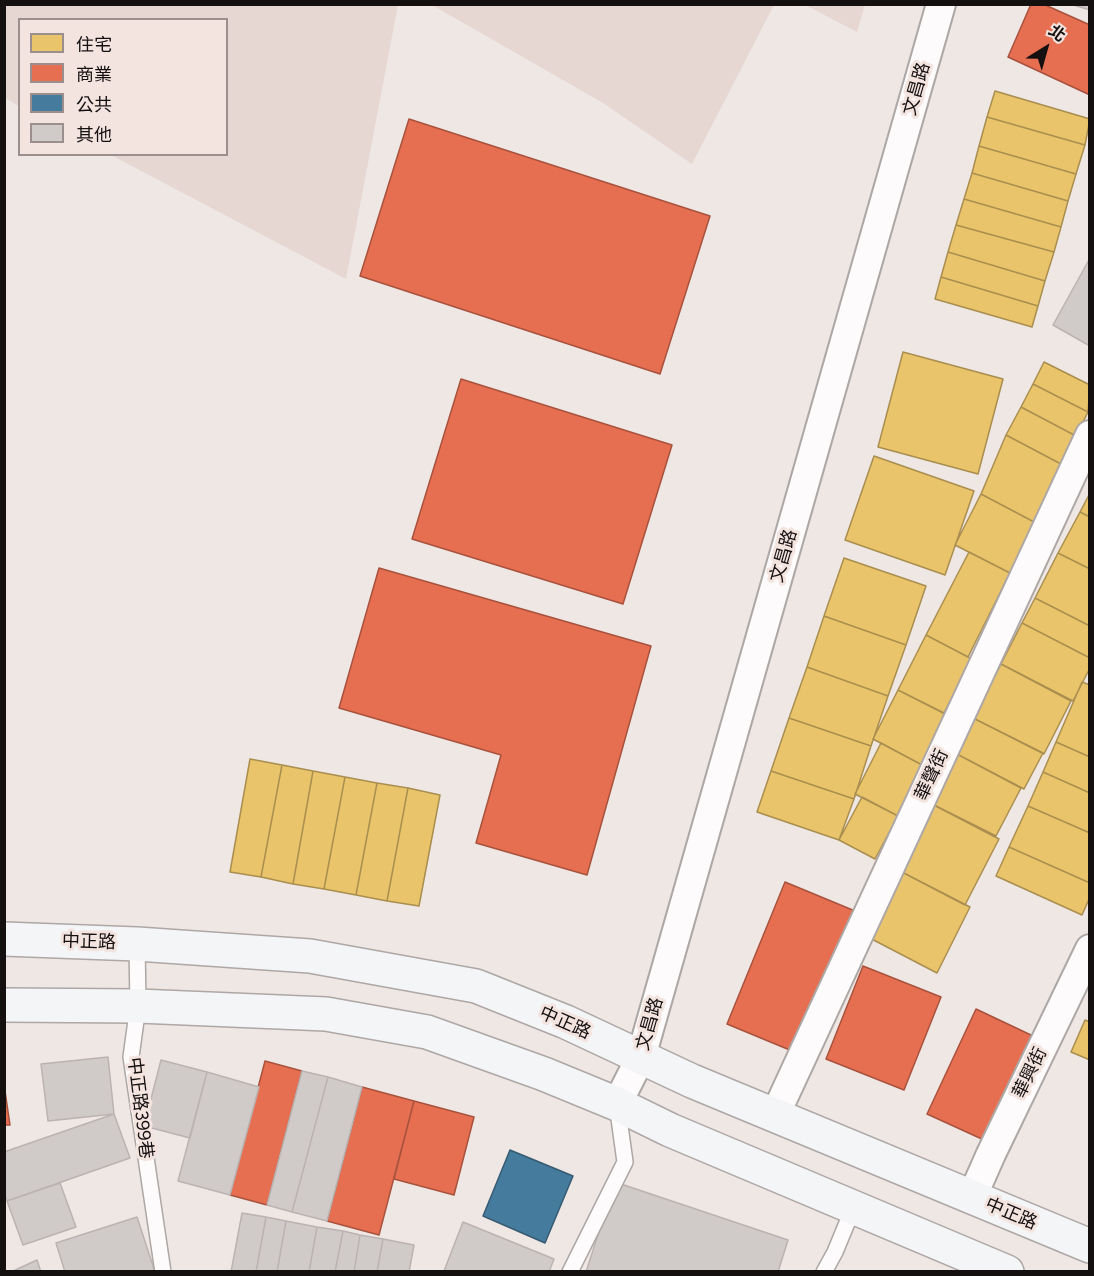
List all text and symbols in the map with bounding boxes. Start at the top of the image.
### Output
legend [18,18,228,156]
north arrow [1016,18,1076,78]
text: 北 [1045,21,1069,46]
text: 住宅 [76,34,112,56]
street label: 文昌路 [899,60,935,118]
text: 商業 [76,64,112,86]
text: 公共 [76,94,112,116]
text: 其他 [76,124,112,146]
street label: 文昌路 [766,527,802,585]
street label: 華聲街 [911,746,953,804]
street label: 中正路 [62,930,116,954]
street label: 文昌路 [632,995,668,1053]
street label: 中正路 [536,1002,594,1044]
street label: 華興街 [1008,1044,1052,1102]
street label: 中正路399巷 [123,1056,157,1160]
street label: 中正路 [982,1194,1040,1234]

